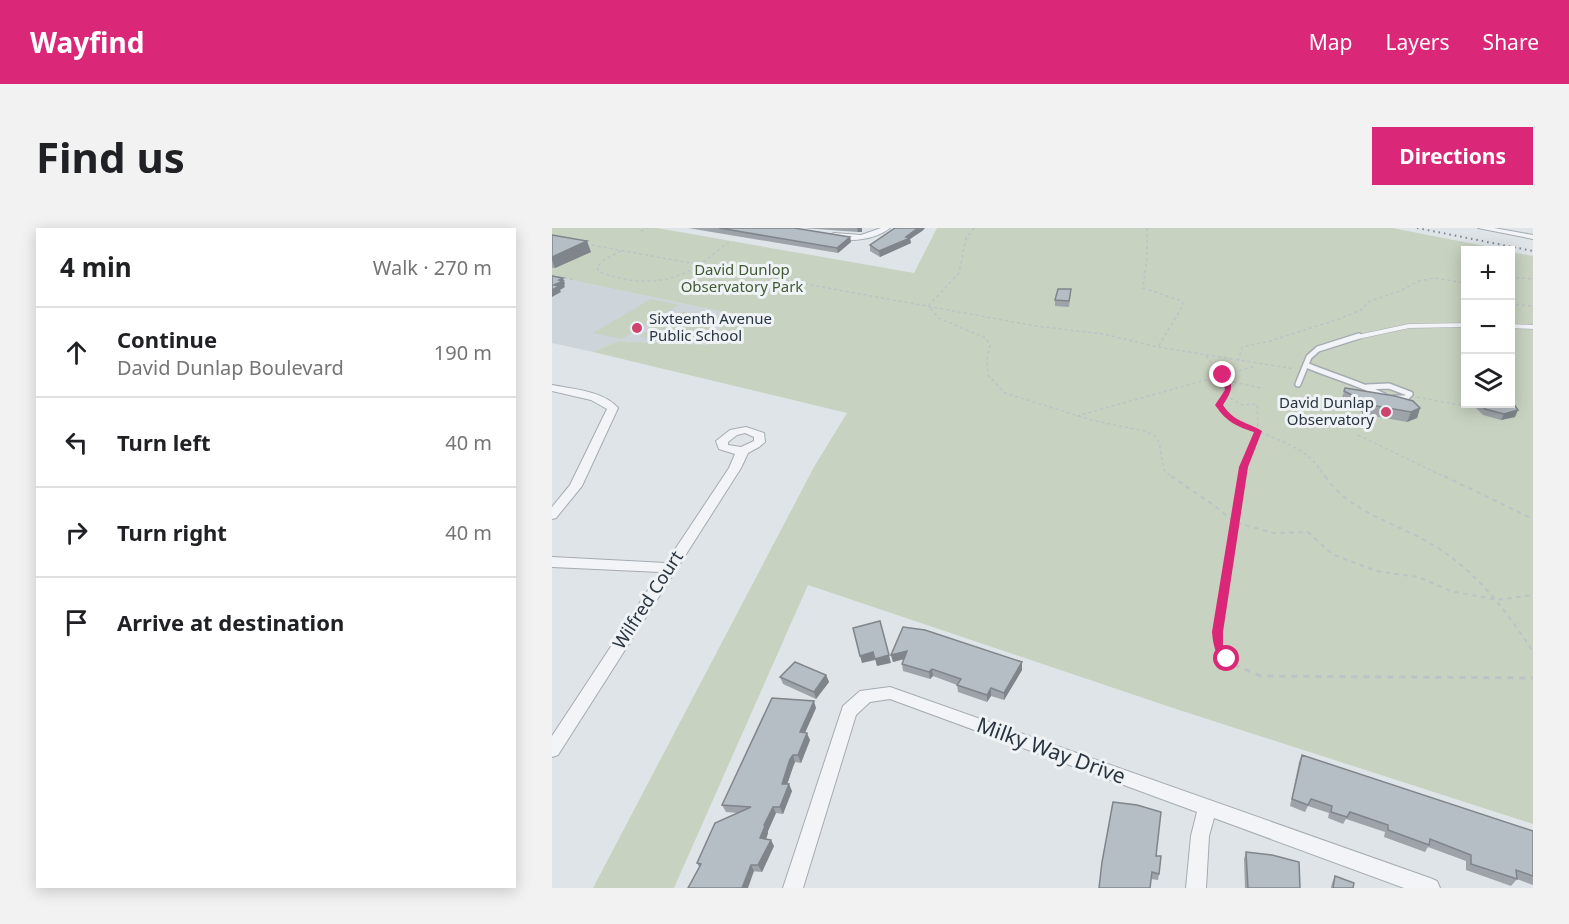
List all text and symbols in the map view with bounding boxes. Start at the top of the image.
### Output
text: Wayfind [30,23,144,61]
text: Map [1309,28,1353,56]
text: Layers [1386,28,1450,56]
text: Share [1483,28,1539,56]
button: Directions [1372,127,1533,185]
text: Find us [36,128,185,185]
map controls [1461,246,1515,408]
button: + [1461,246,1515,300]
text: 4 min [60,249,132,285]
text: Walk · 270 m [373,254,492,281]
park label: David Dunlop Observatory Park [681,259,803,296]
button: − [1461,300,1515,354]
place label: Sixteenth Avenue Public School [649,308,772,345]
marker: Sixteenth Avenue Public School [630,321,644,335]
text: Continue [117,324,217,354]
icon: ahead [60,336,93,369]
text: 190 m [434,339,492,366]
text: David Dunlap Boulevard [117,354,344,381]
button: layers [1461,354,1515,408]
route end [1209,361,1235,387]
place label: David Dunlap Observatory [1279,392,1374,429]
marker: David Dunlap Observatory [1379,405,1393,419]
icon: left [60,426,93,459]
text: Turn left [117,427,211,457]
text: 40 m [445,429,492,456]
icon: right [60,516,93,549]
text: Turn right [117,517,227,547]
text: 40 m [445,519,492,546]
street label: Wilfred Court [606,545,688,653]
icon: arrive [60,606,93,639]
text: Arrive at destination [117,607,344,637]
route start [1213,645,1239,671]
street label: Milky Way Drive [973,710,1130,790]

